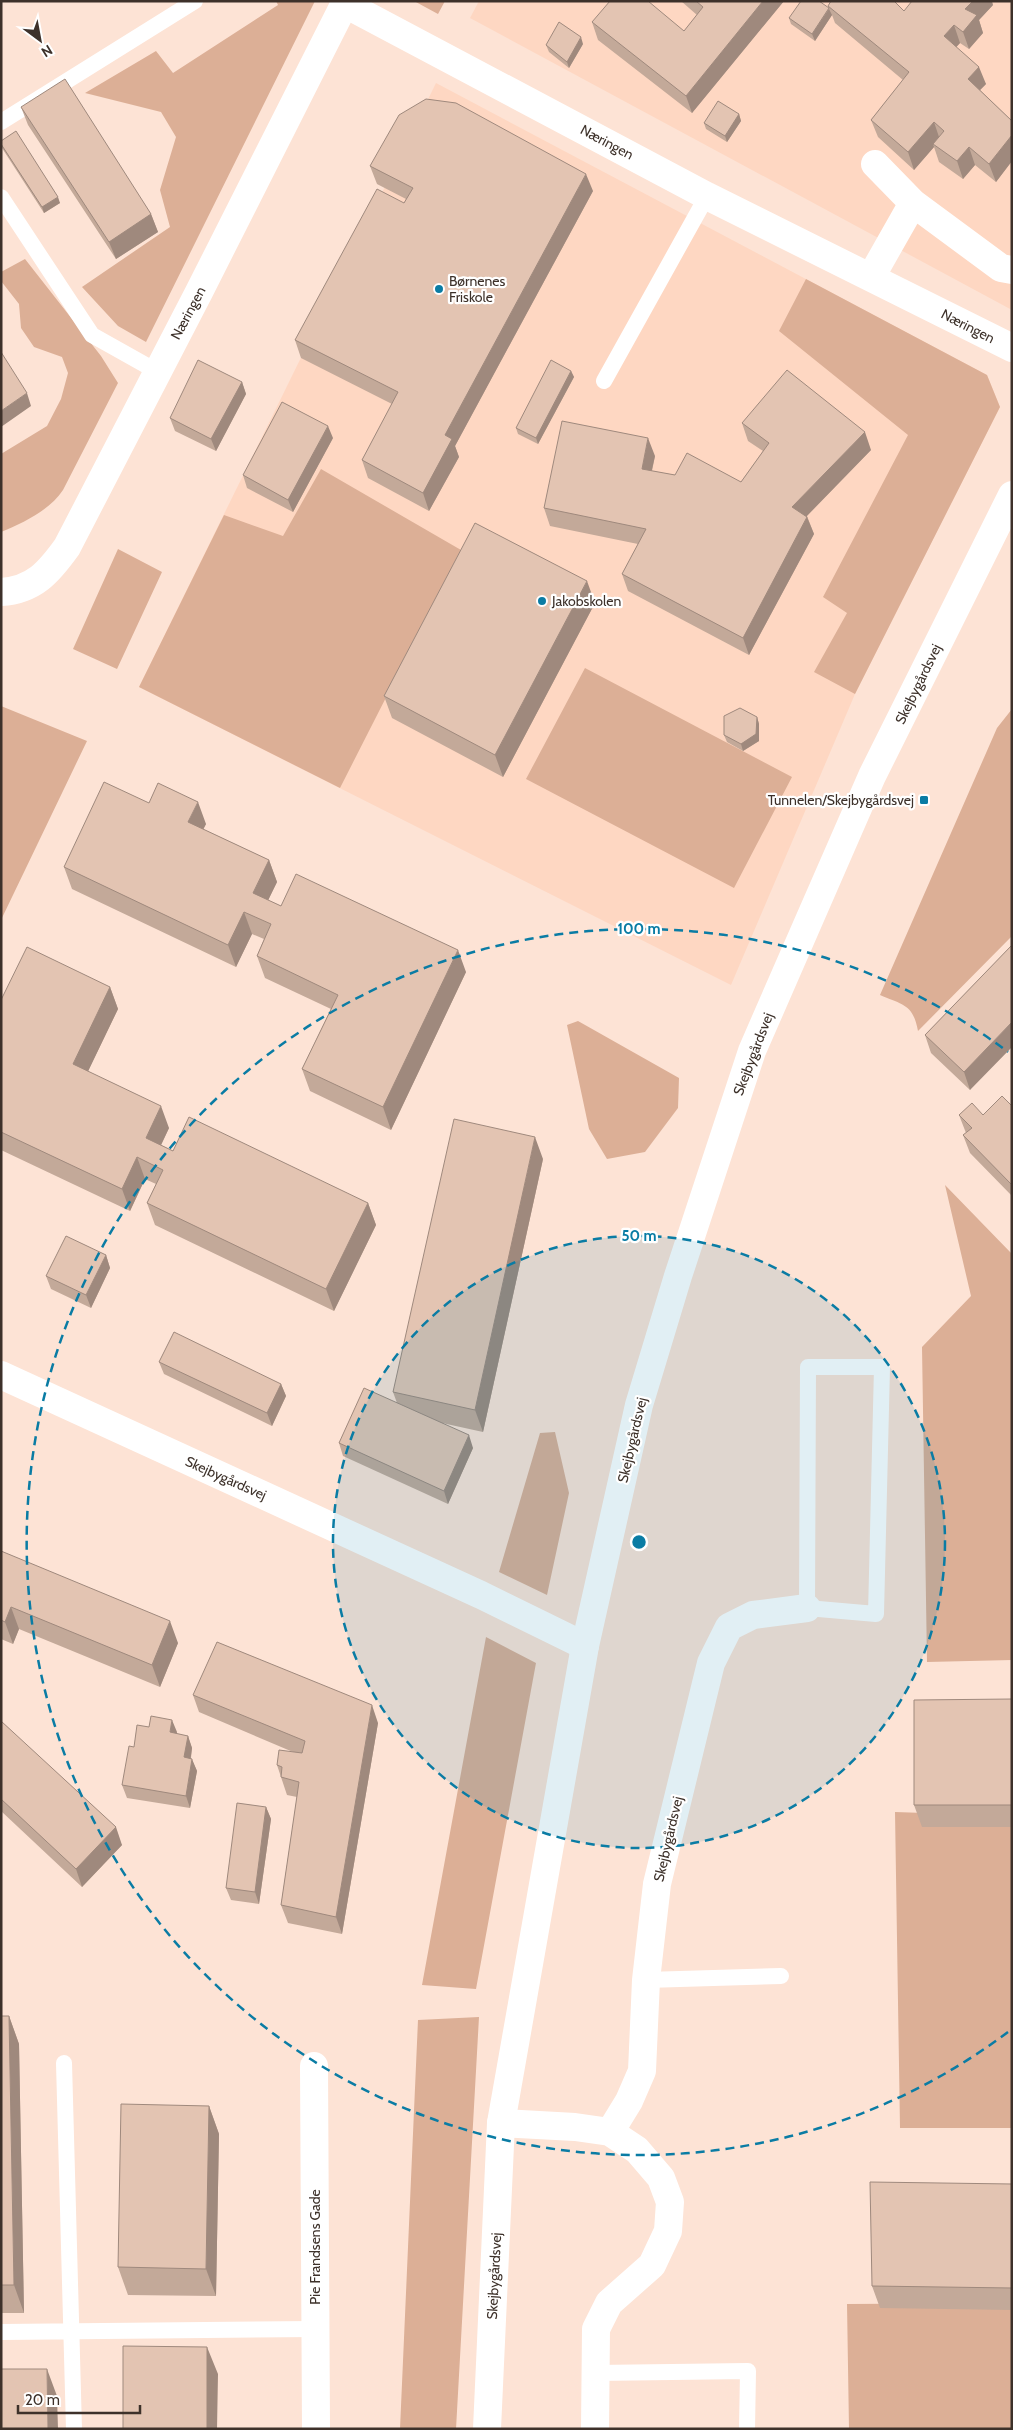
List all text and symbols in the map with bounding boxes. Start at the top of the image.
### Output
north arrow [15,15,65,65]
text: N [38,41,56,61]
street label: Næringen [577,120,637,164]
place label: Børnenes Friskole [449,272,505,306]
street label: Næringen [166,283,210,343]
marker: Børnenes Friskole [433,283,445,295]
street label: Næringen [938,305,998,347]
place label: Jakobskolen [551,592,621,610]
marker: Jakobskolen [536,595,548,607]
street label: Skejbygårdsvej [891,641,945,727]
place label: Tunnelen/Skejbygårdsvej [768,791,914,809]
marker: Tunnelen/Skejbygårdsvej [918,794,930,806]
text: 100 m [617,920,661,938]
street label: Skejbygårdsvej [729,1010,777,1098]
text: 50 m [621,1227,657,1245]
street label: Skejbygårdsvej [613,1395,651,1485]
street label: Skejbygårdsvej [183,1452,270,1504]
centre of rings [630,1533,648,1551]
street label: Skejbygårdsvej [649,1794,687,1884]
street label: Pie Frandsens Gade [306,2189,324,2305]
street label: Skejbygårdsvej [483,2232,505,2320]
scale bar [18,2382,140,2414]
text: 20 m [25,2391,60,2409]

